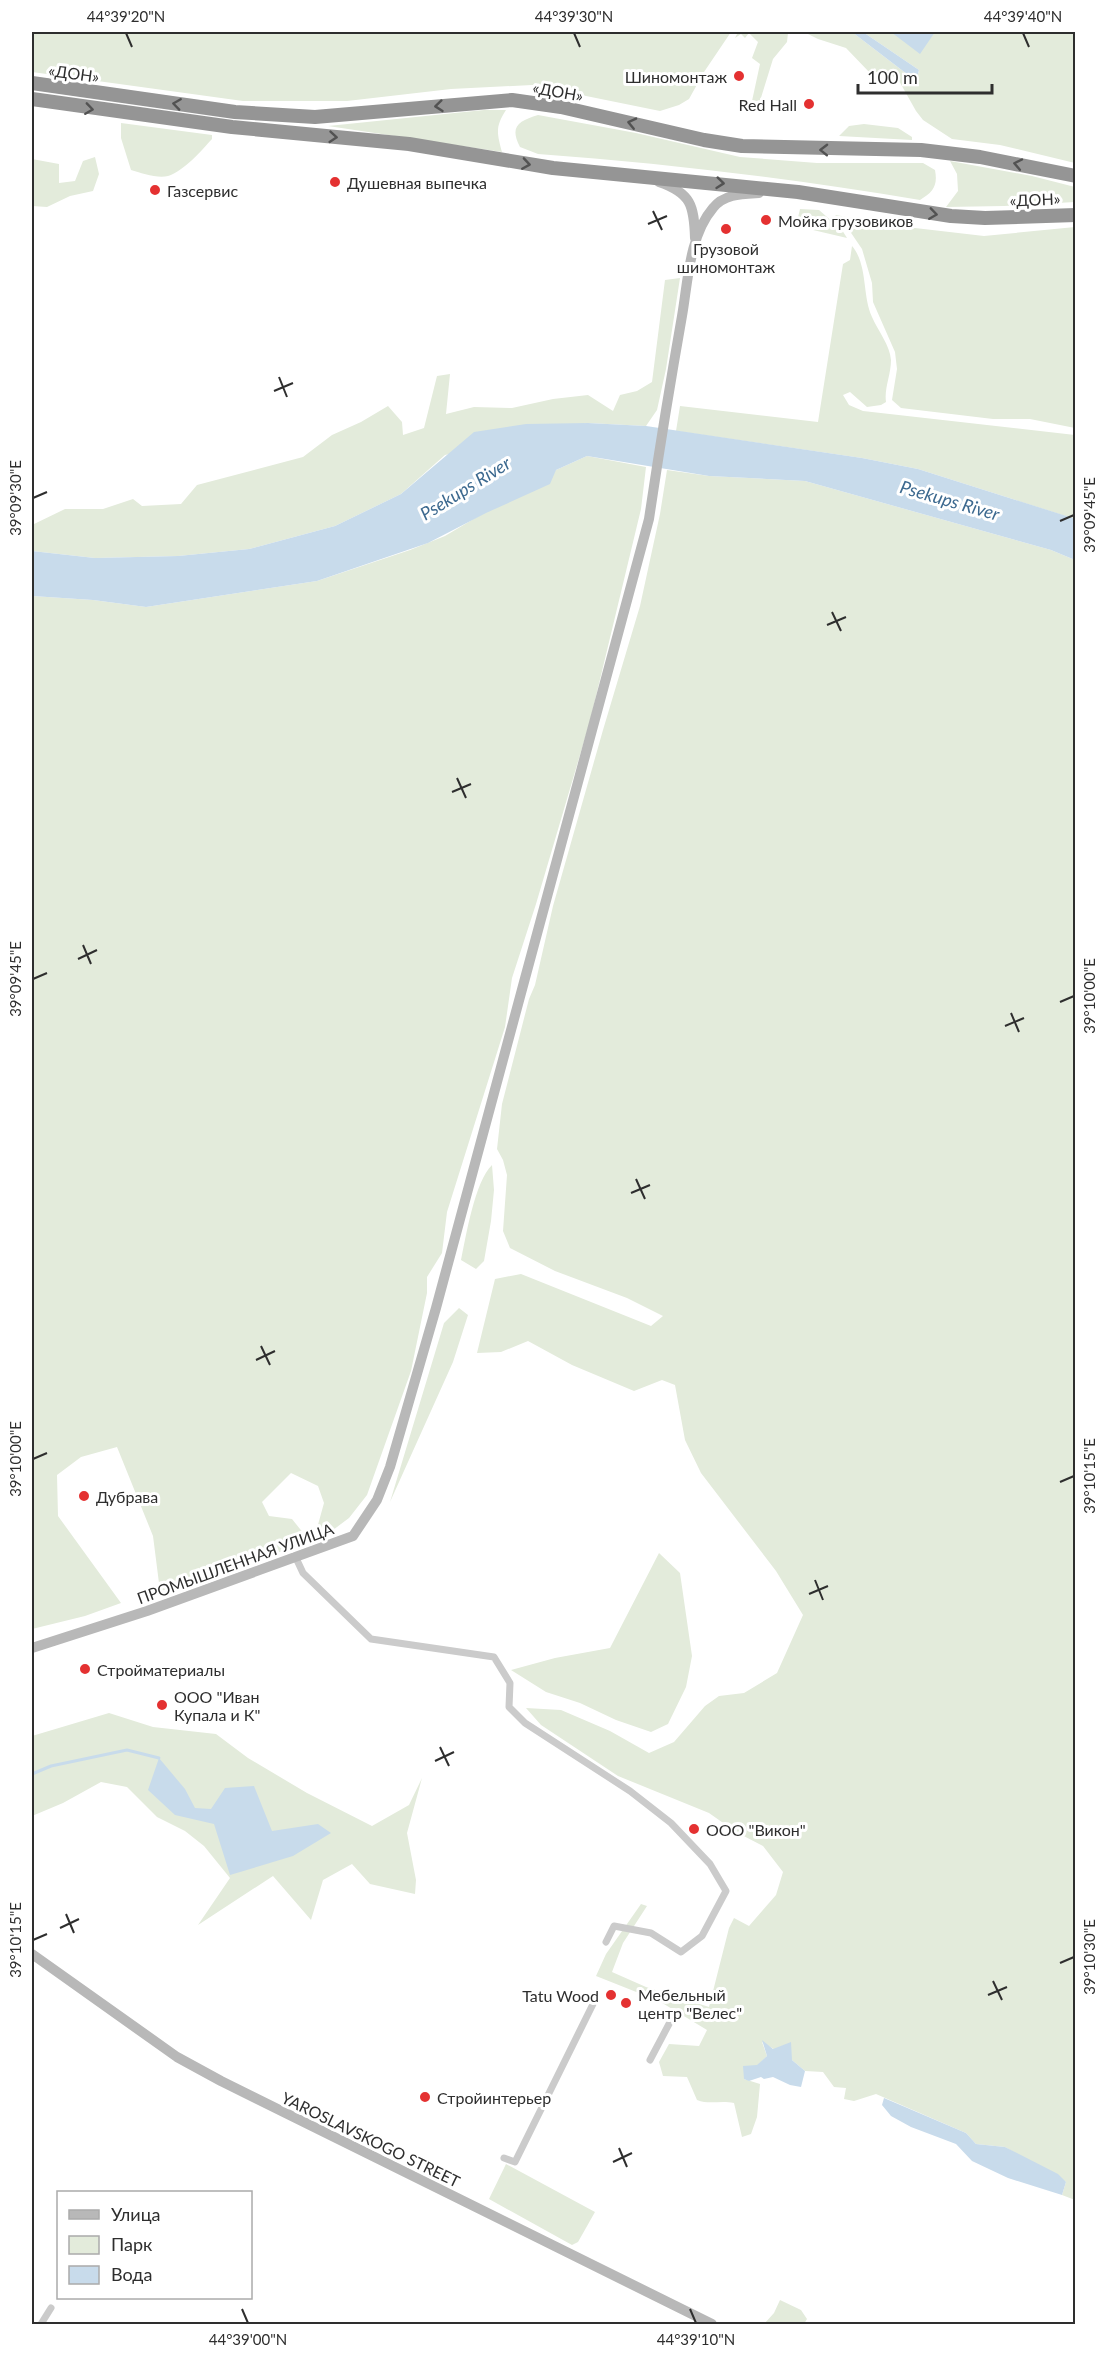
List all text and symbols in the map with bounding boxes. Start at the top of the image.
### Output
text: 44°39'20"N [87,7,165,25]
text: 44°39'30"N [535,7,613,25]
text: 44°39'40"N [984,7,1062,25]
scale bar [858,57,992,95]
street label: «ДОН» [47,60,101,86]
text: 100 m [867,66,918,88]
place label: Шиномонтаж [625,67,727,86]
marker: Шиномонтаж [732,69,746,83]
street label: «ДОН» [531,77,585,105]
place label: Red Hall [739,95,797,114]
marker: Red Hall [802,97,816,111]
one-way arrow [173,98,182,110]
one-way arrow [435,99,444,112]
one-way arrow [85,102,94,114]
one-way arrow [627,117,637,130]
one-way arrow [328,130,337,143]
one-way arrow [820,143,829,156]
one-way arrow [521,157,530,169]
one-way arrow [1013,159,1023,172]
place label: Душевная выпечка [347,173,487,192]
marker: Душевная выпечка [328,175,342,189]
one-way arrow [715,176,724,189]
place label: Газсервис [167,181,238,200]
marker: Газсервис [148,183,162,197]
street label: «ДОН» [1009,189,1061,209]
one-way arrow [929,207,938,219]
place label: Мойка грузовиков [778,211,913,230]
marker: Мойка грузовиков [759,213,773,227]
marker: Грузовой шиномонтаж [719,222,733,236]
place label: Грузовой шиномонтаж [677,239,776,276]
water label: Psekups River [416,451,515,524]
text: 39°09'30"E [6,460,24,536]
water label: Psekups River [898,475,1003,525]
text: 39°09'45"E [1080,477,1098,553]
text: 39°09'45"E [6,941,24,1017]
text: 39°10'00"E [1080,958,1098,1034]
text: 39°10'00"E [6,1421,24,1497]
text: 39°10'15"E [1080,1438,1098,1514]
place label: Дубрава [96,1487,158,1506]
marker: Дубрава [77,1489,91,1503]
street label: ПРОМЫШЛЕННАЯ УЛИЦА [134,1518,336,1607]
place label: Стройматериалы [97,1660,225,1679]
marker: Стройматериалы [78,1662,92,1676]
place label: ООО "Иван Купала и К" [174,1687,260,1724]
marker: ООО "Иван Купала и К" [155,1698,169,1712]
place label: ООО "Викон" [706,1820,806,1839]
marker: ООО "Викон" [687,1822,701,1836]
text: 39°10'15"E [6,1902,24,1978]
text: 39°10'30"E [1080,1919,1098,1995]
place label: Мебельный центр "Велес" [638,1985,742,2022]
place label: Tatu Wood [522,1986,599,2005]
marker: Tatu Wood [604,1988,618,2002]
marker: Мебельный центр "Велес" [619,1996,633,2010]
street label: YAROSLAVSKOGO STREET [279,2088,464,2191]
place label: Стройинтерьер [437,2088,551,2107]
marker: Стройинтерьер [418,2090,432,2104]
legend [57,2191,252,2299]
text: Улица [111,2203,161,2225]
text: Парк [111,2233,153,2255]
text: Вода [111,2263,152,2285]
text: 44°39'00"N [209,2330,287,2348]
text: 44°39'10"N [657,2330,735,2348]

